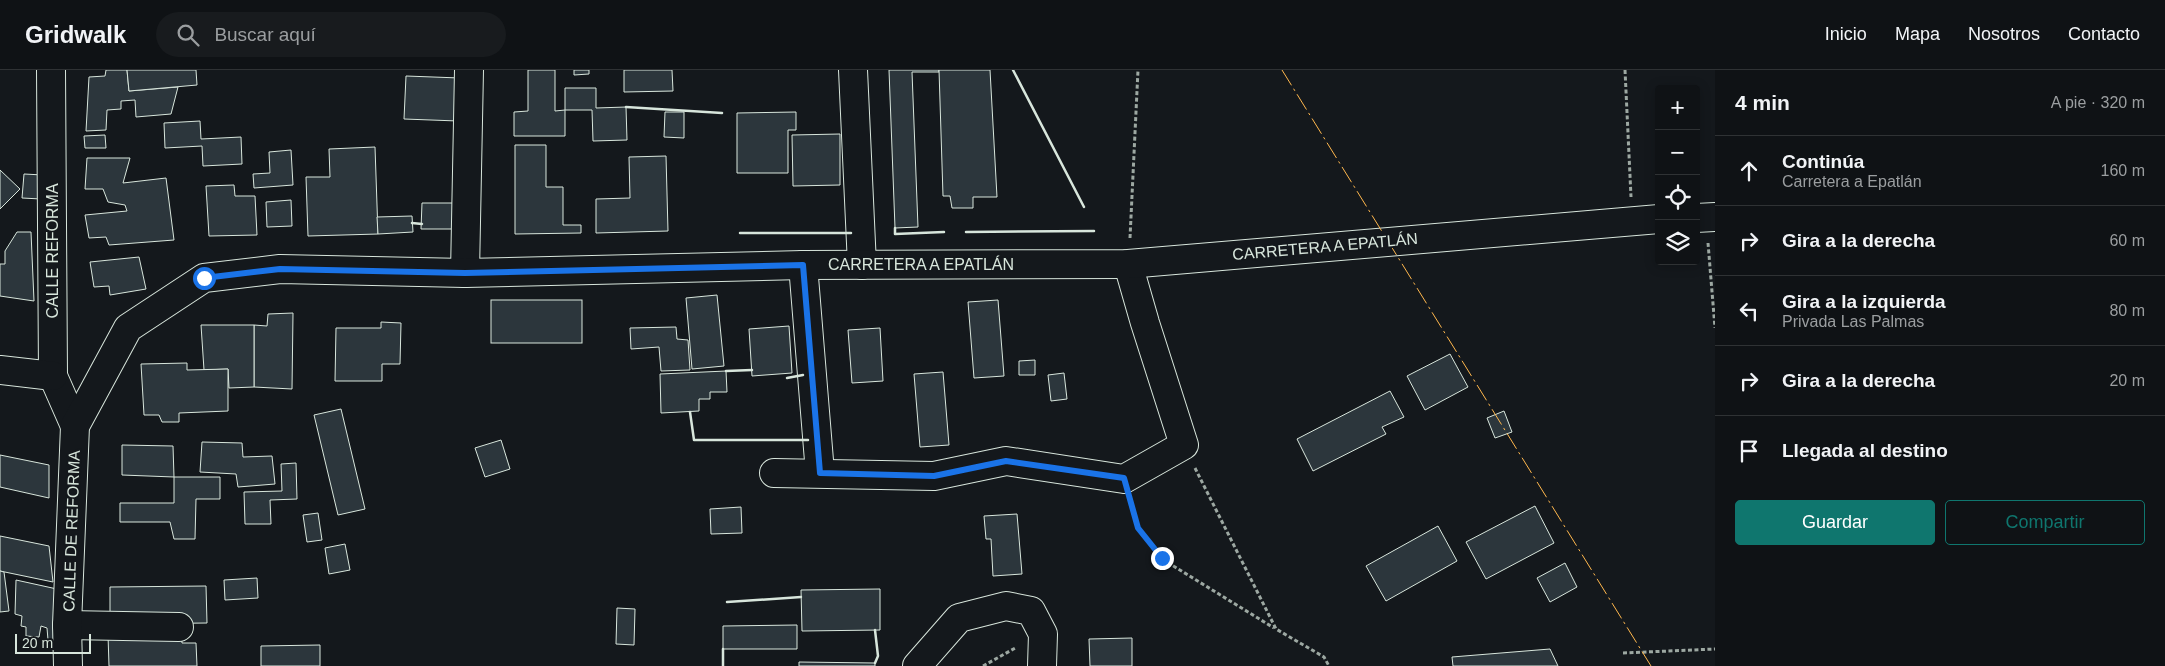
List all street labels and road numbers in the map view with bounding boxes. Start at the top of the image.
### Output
street label: CALLE REFORMA [44,183,61,319]
street label: CARRETERA A EPATLÁN [1231,229,1419,263]
street label: CARRETERA A EPATLÁN [828,255,1014,273]
street label: CALLE DE REFORMA [60,450,83,612]

